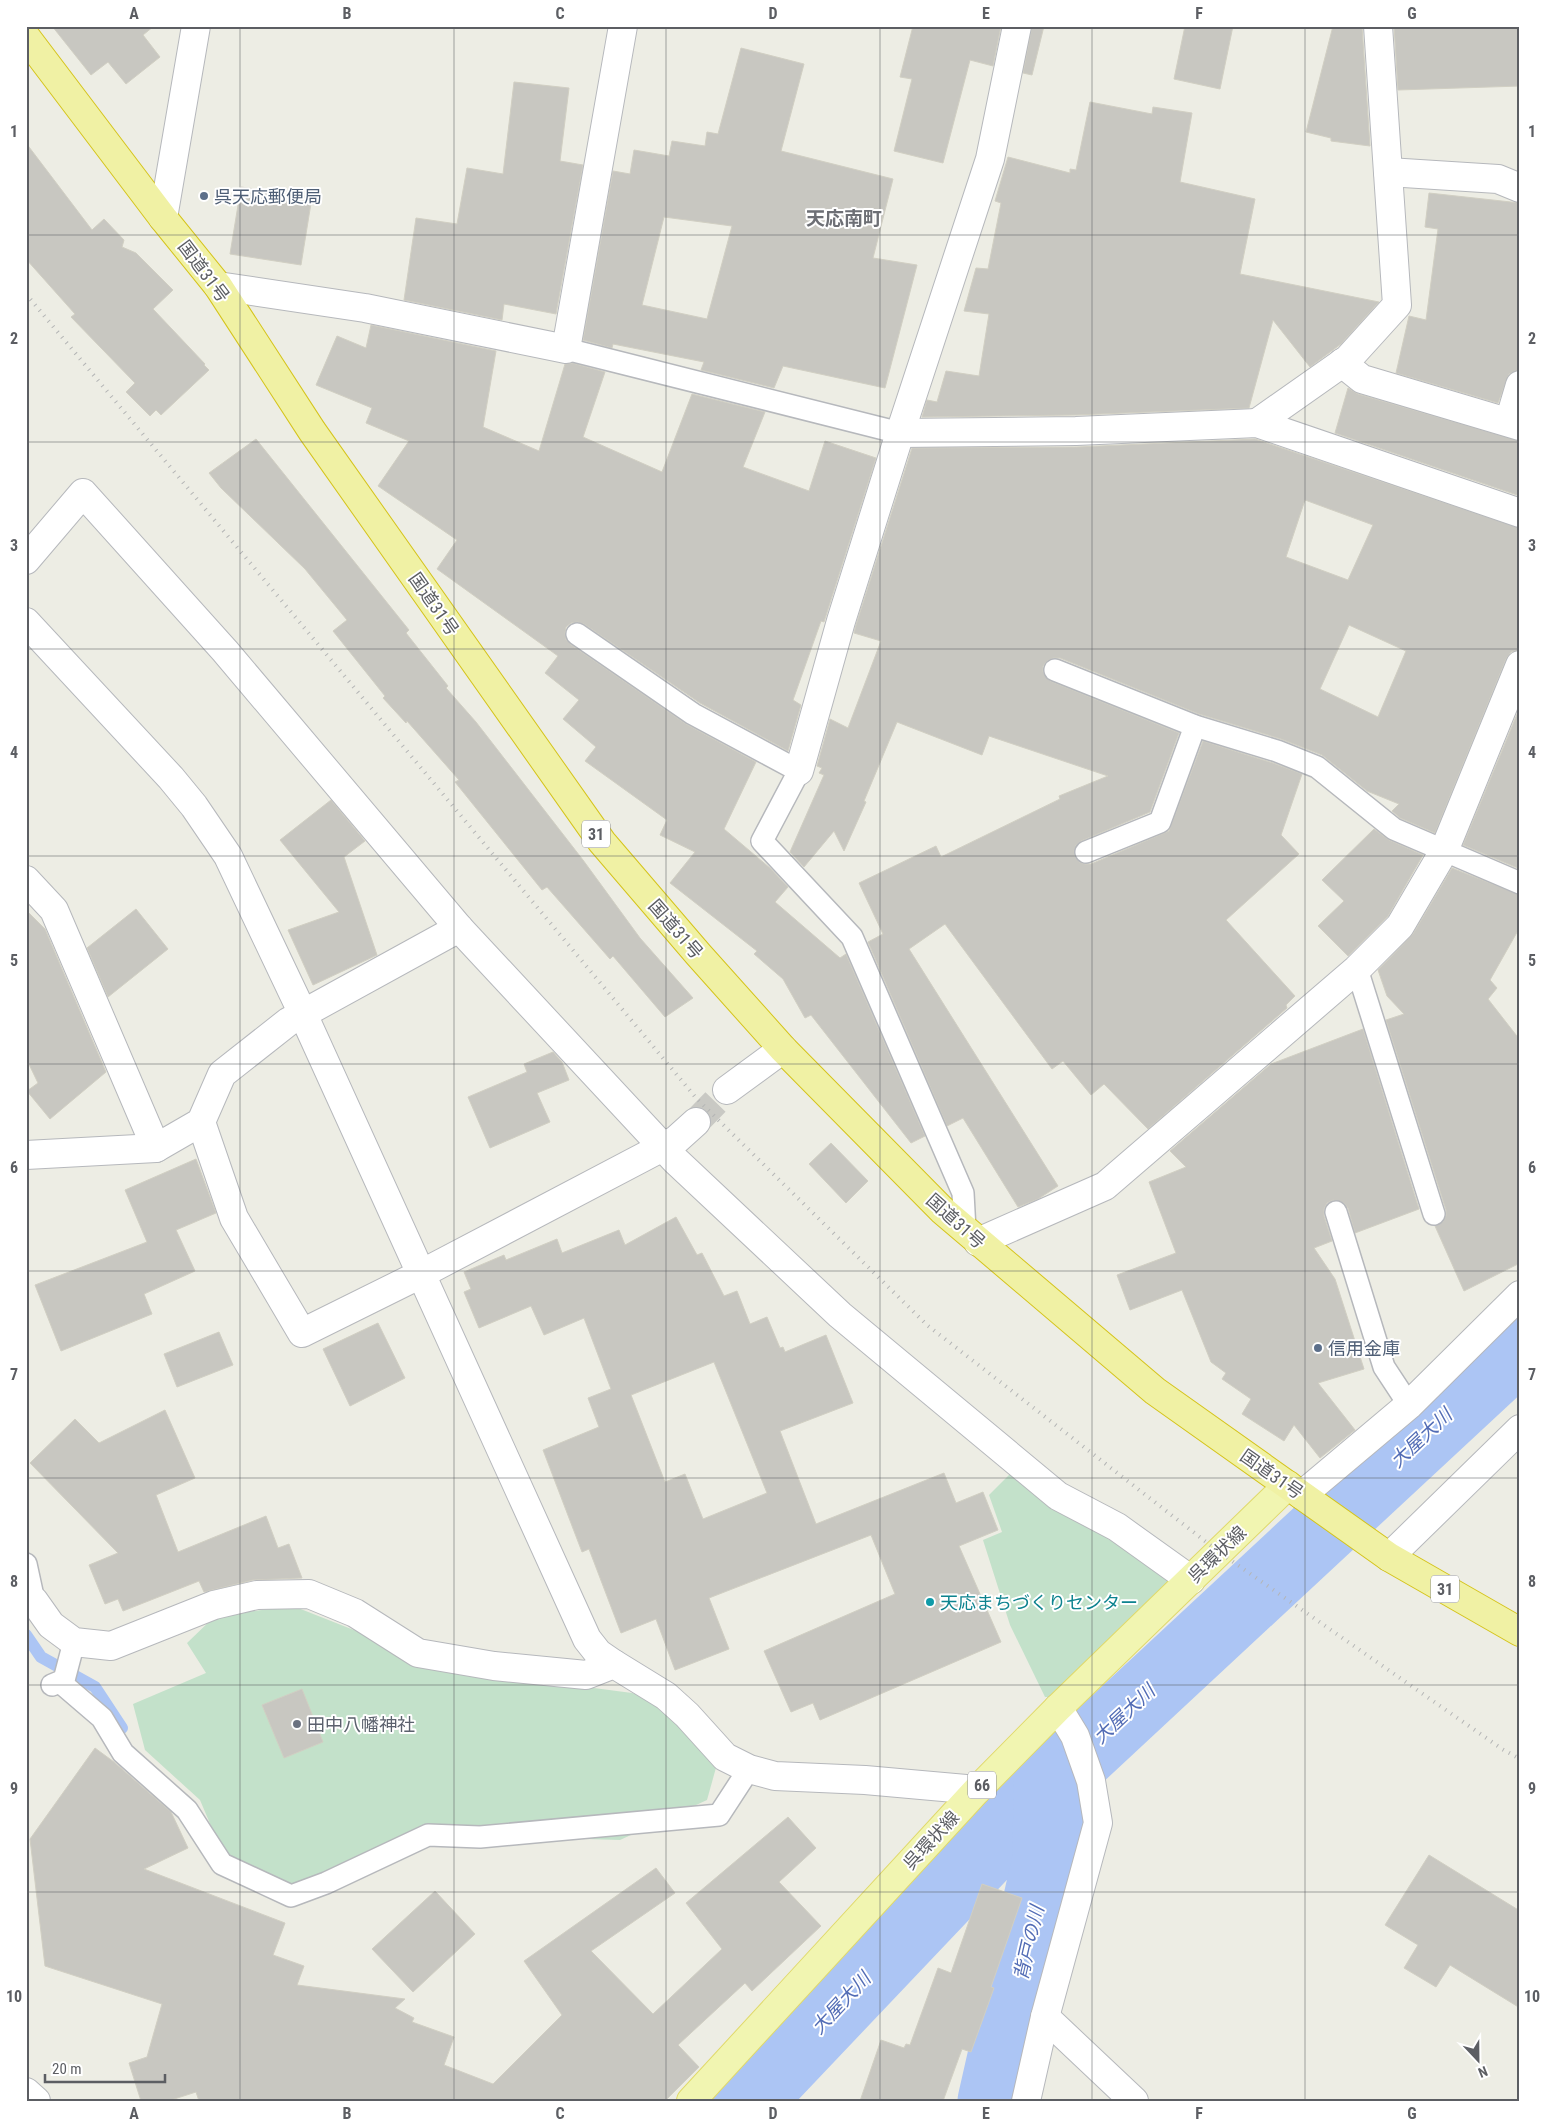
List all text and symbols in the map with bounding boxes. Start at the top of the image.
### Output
text: A [129,4,139,23]
text: B [343,4,352,23]
text: C [555,4,565,23]
text: D [768,4,778,23]
text: E [982,4,990,23]
text: F [1195,4,1203,23]
text: G [1407,4,1417,23]
text: 1 [10,122,18,141]
text: 1 [1528,122,1536,141]
place label: 呉天応郵便局 [214,186,322,207]
marker: 呉天応郵便局 [198,190,210,202]
district label: 天応南町 [806,207,882,230]
street label: 国道31号 [174,236,234,306]
text: 2 [10,329,18,348]
text: 2 [1528,329,1536,348]
text: 3 [10,536,18,555]
text: 3 [1528,536,1536,555]
street label: 国道31号 [405,569,463,639]
text: 4 [10,743,18,762]
text: 4 [1528,743,1536,762]
road number: 31 [582,821,610,848]
street label: 国道31号 [645,895,707,963]
text: 5 [10,951,18,970]
text: 5 [1528,951,1536,970]
text: 6 [10,1158,18,1177]
text: 6 [1528,1158,1536,1177]
street label: 国道31号 [922,1189,990,1253]
place label: 信用金庫 [1328,1338,1400,1359]
marker: 信用金庫 [1312,1342,1324,1354]
text: 7 [10,1365,18,1384]
text: 7 [1528,1365,1536,1384]
water label: 大屋大川 [1385,1402,1458,1472]
street label: 国道31号 [1237,1445,1307,1503]
street label: 呉環状線 [1184,1521,1250,1587]
text: 8 [10,1572,18,1591]
text: 8 [1528,1572,1536,1591]
road number: 31 [1431,1576,1459,1602]
place label: 天応まちづくりセンター [940,1592,1138,1613]
marker: 天応まちづくりセンター [924,1596,936,1608]
water label: 大屋大川 [1088,1678,1161,1748]
place label: 田中八幡神社 [307,1714,415,1735]
marker: 田中八幡神社 [291,1718,303,1730]
road number: 66 [968,1772,996,1798]
text: 9 [10,1779,18,1798]
text: 9 [1528,1779,1536,1798]
street label: 呉環状線 [899,1807,963,1873]
water label: 背戸の川 [1009,1901,1049,1983]
water label: 大屋大川 [807,1966,877,2039]
text: 10 [6,1987,22,2006]
text: 10 [1524,1987,1540,2006]
north arrow [1454,2034,1504,2084]
scale bar [45,2052,165,2084]
text: 20 m [52,2060,82,2078]
text: N [1476,2063,1490,2081]
text: A [129,2104,139,2123]
text: B [343,2104,352,2123]
text: C [555,2104,565,2123]
text: D [768,2104,778,2123]
text: E [982,2104,990,2123]
text: F [1195,2104,1203,2123]
text: G [1407,2104,1417,2123]

